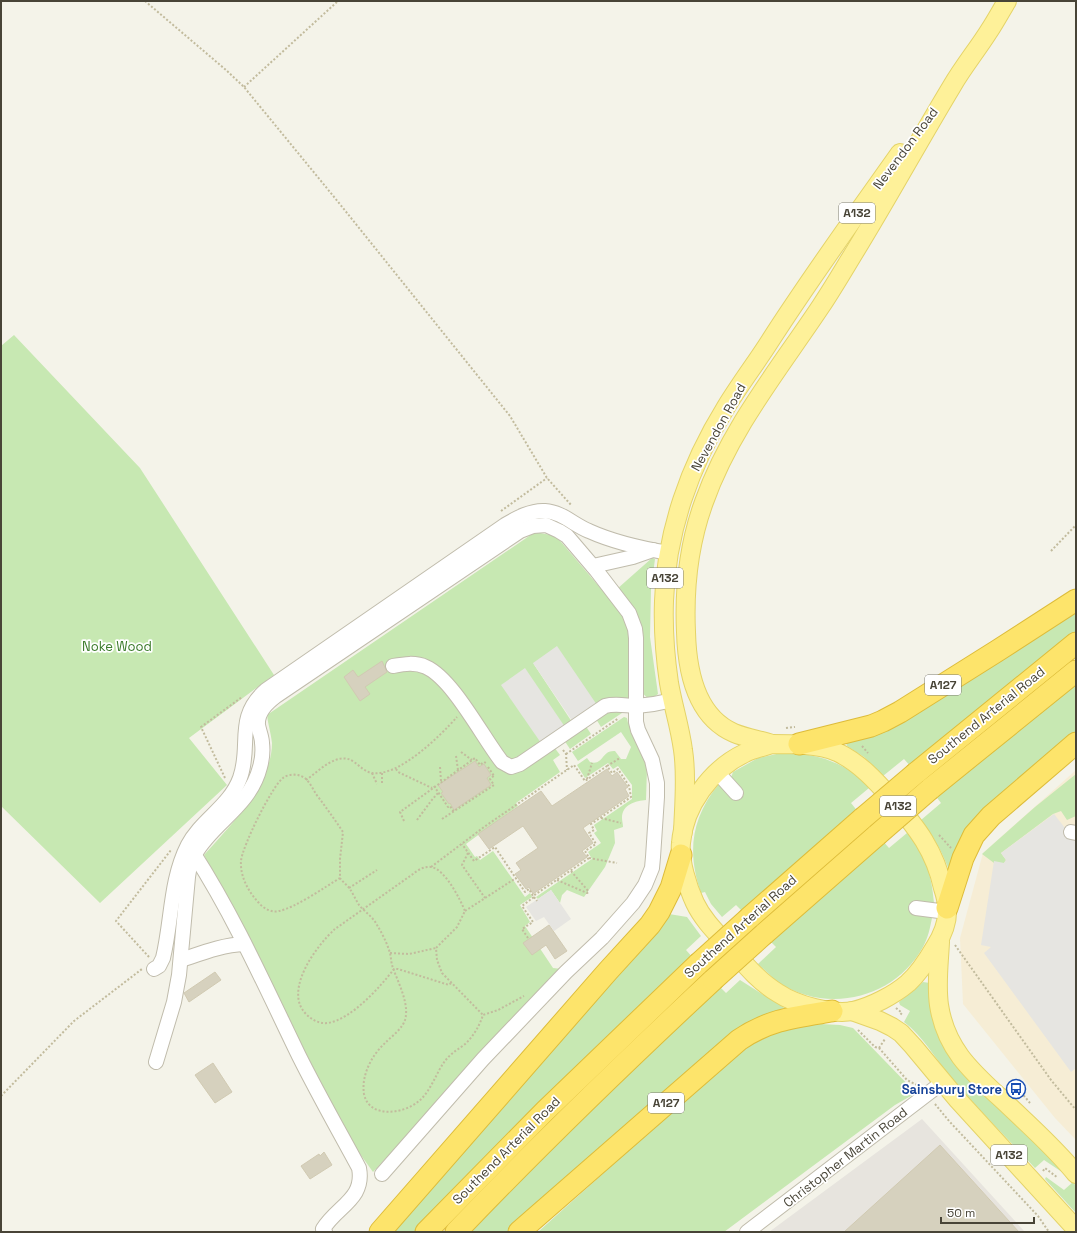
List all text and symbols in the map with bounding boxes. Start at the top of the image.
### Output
street label: Nevendon Road [869,104,942,193]
road number: A132 [839,203,875,223]
street label: Nevendon Road [687,380,750,474]
road number: A132 [647,568,683,588]
park label: Noke Wood [82,638,152,655]
street label: Southend Arterial Road [924,663,1048,768]
road number: A127 [925,675,961,695]
road number: A132 [880,796,916,816]
street label: Southend Arterial Road [681,871,800,981]
bus stop icon: Sainsbury Store [1005,1078,1027,1100]
place label: Sainsbury Store [902,1081,1002,1098]
street label: Southend Arterial Road [449,1093,564,1208]
road number: A127 [648,1093,684,1113]
street label: Christopher Martin Road [780,1104,911,1211]
road number: A132 [991,1145,1027,1165]
scale bar [941,1199,1034,1225]
text: 50 m [947,1205,975,1221]

